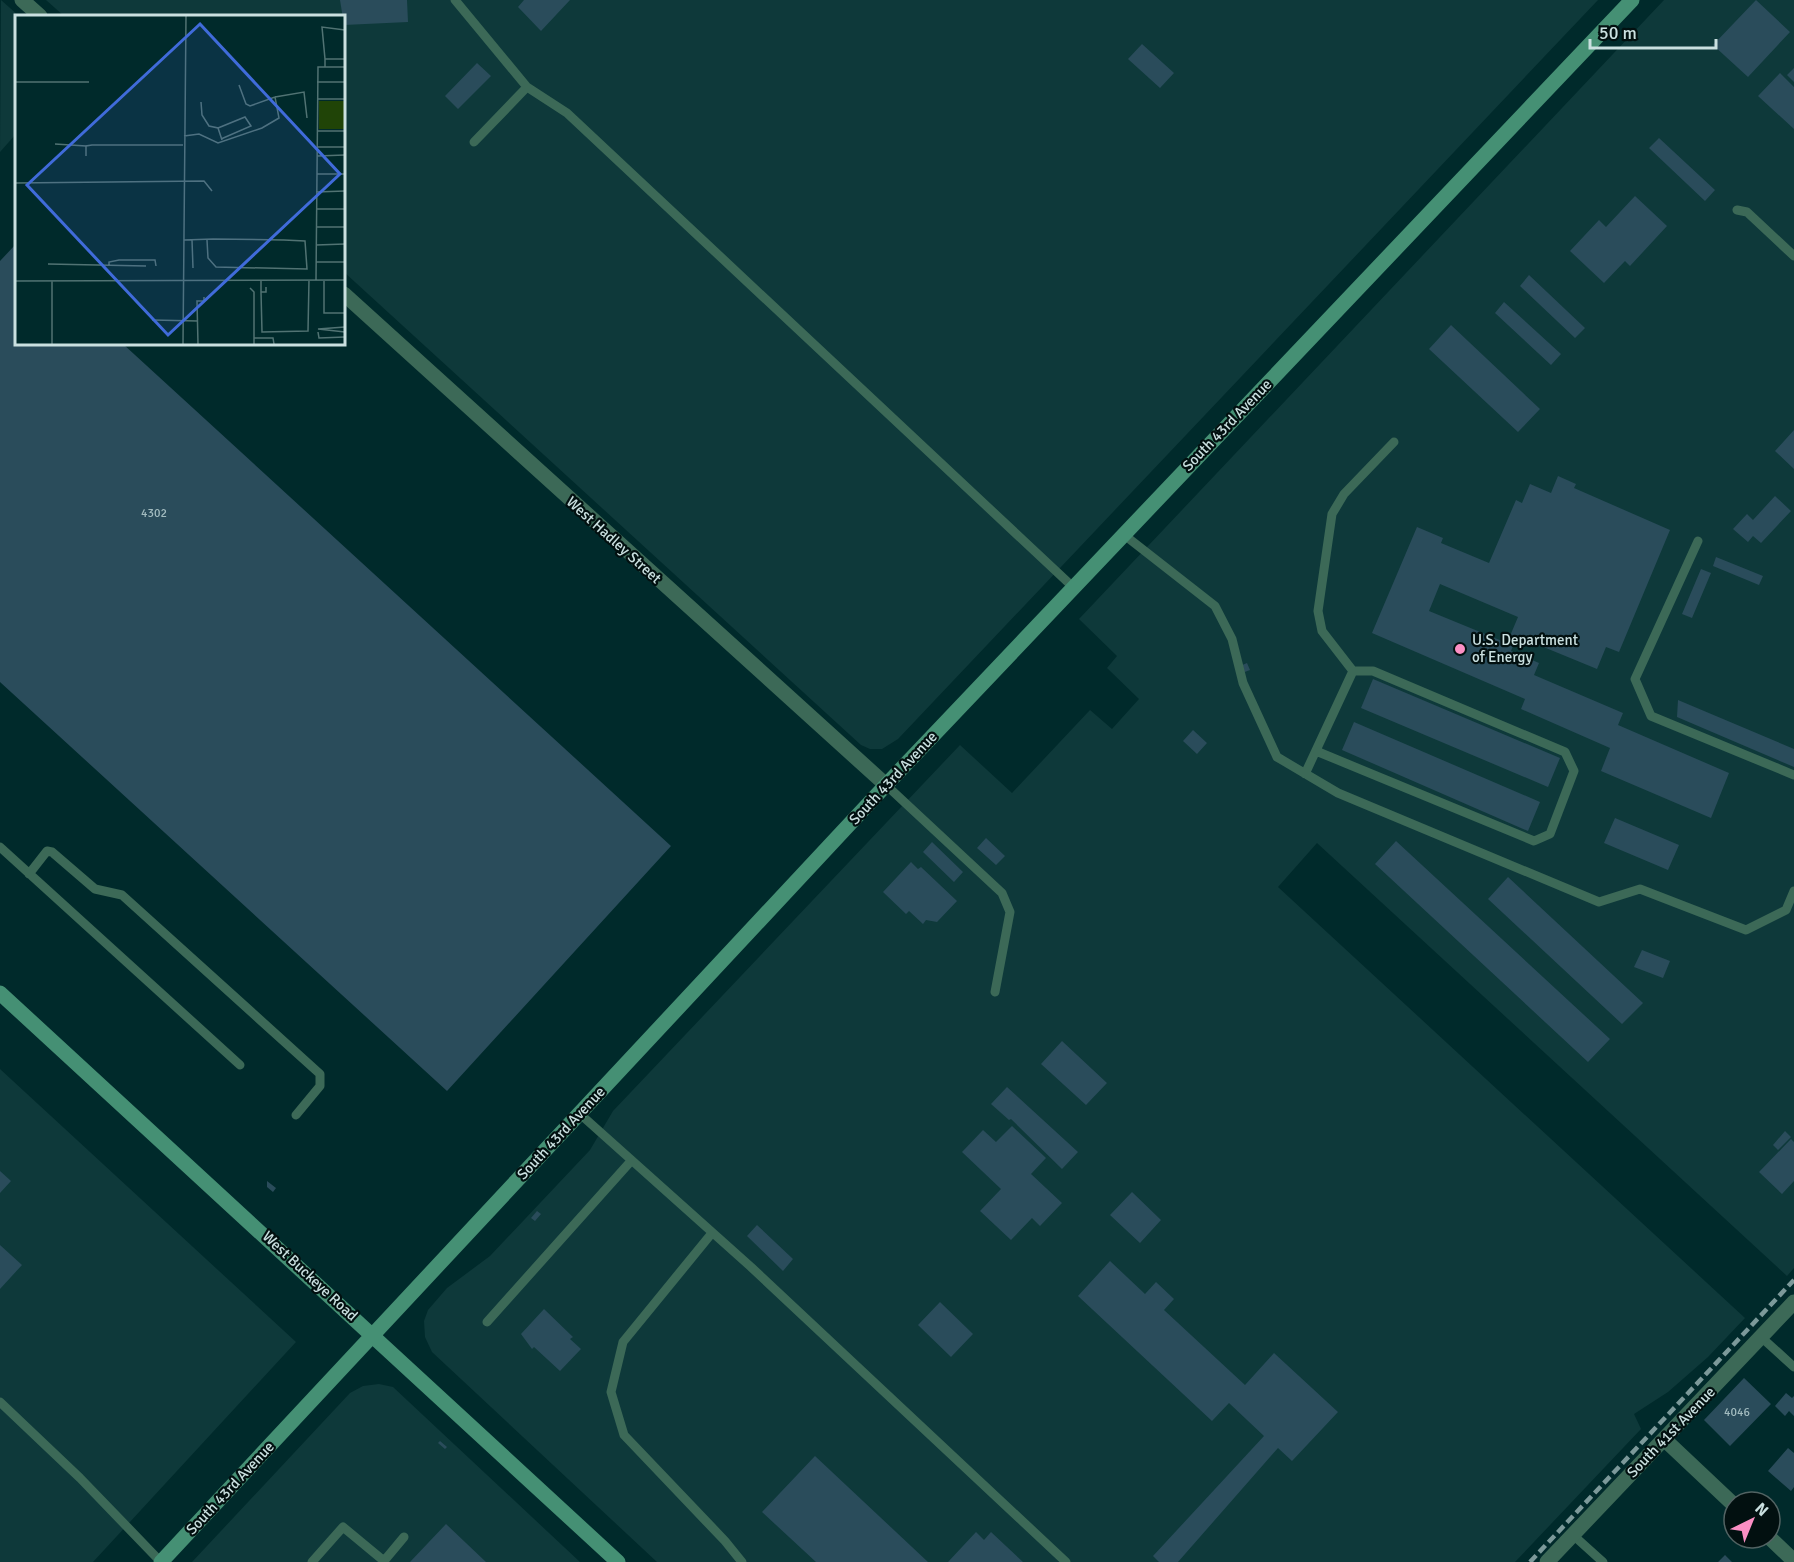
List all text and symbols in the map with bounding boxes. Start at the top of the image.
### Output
scale bar [1590,12,1716,50]
inset map [15,15,345,345]
text: 50 m [1599,22,1637,44]
street label: South 43rd Avenue [1179,375,1275,475]
street label: West Hadley Street [563,493,665,587]
house number: 4302 [141,506,167,521]
place label: U.S. Department of Energy [1472,631,1578,666]
marker: U.S. Department of Energy [1453,642,1467,656]
street label: South 43rd Avenue [845,728,941,828]
street label: South 43rd Avenue [513,1083,609,1183]
street label: West Buckeye Road [259,1227,361,1325]
street label: South 41st Avenue [1623,1383,1719,1481]
house number: 4046 [1724,1405,1750,1420]
street label: South 43rd Avenue [182,1438,278,1538]
north arrow [1722,1490,1782,1550]
text: N [1751,1499,1772,1521]

